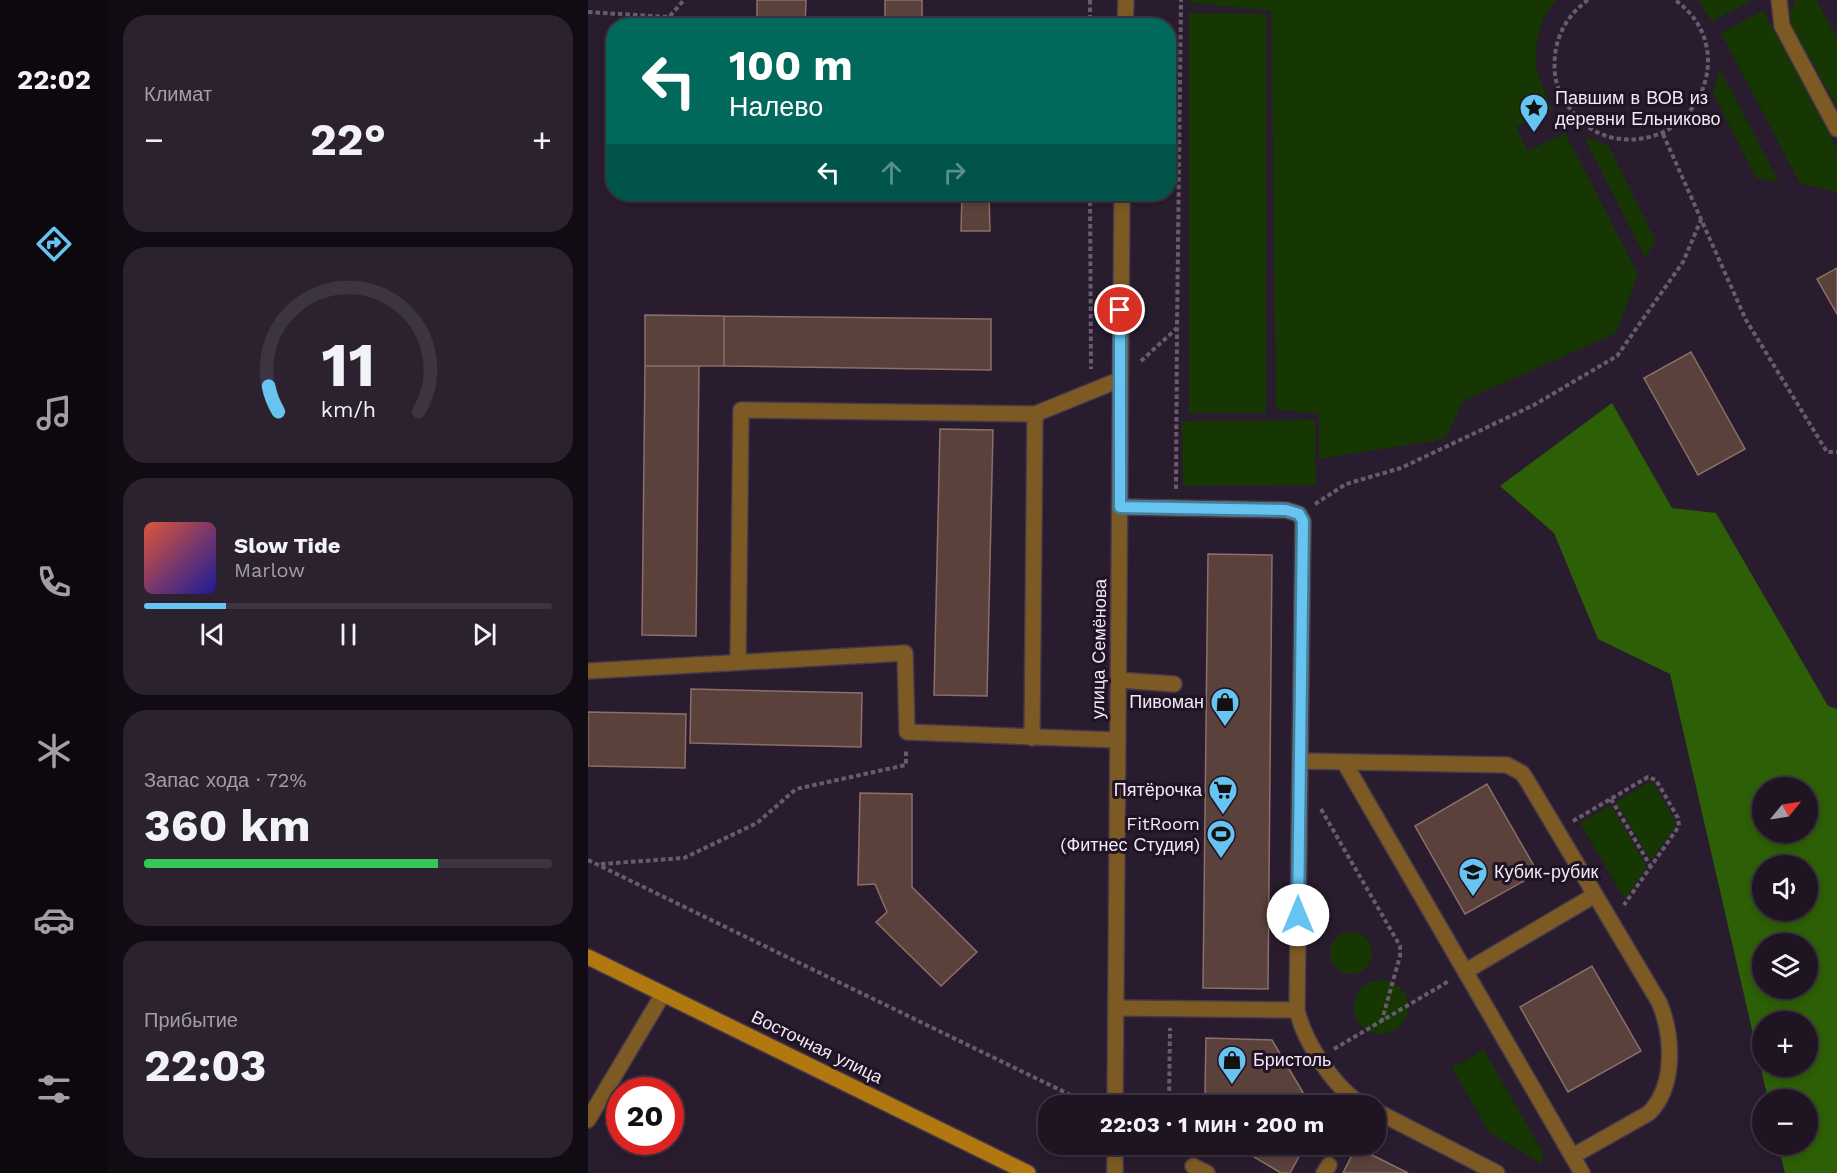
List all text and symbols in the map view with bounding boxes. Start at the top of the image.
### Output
text: 100 m [729,41,853,90]
icon: left [630,42,708,120]
text: 22:02 [17,64,91,96]
text: Климат [144,82,212,106]
place label: Павшим в ВОВ из деревни Ельниково [1555,87,1721,129]
text: Налево [729,91,823,123]
place icon: Павшим в ВОВ из деревни Ельниково [1518,92,1550,134]
text: 22° [310,113,386,166]
text: − [144,120,164,159]
text: + [532,120,552,159]
icon: left [812,156,845,189]
icon: ahead [875,156,908,189]
icon: right [938,156,971,189]
icon: directions [33,223,75,265]
pin [1094,284,1145,335]
icon: arrive [1103,293,1136,326]
text: 11 [321,328,375,401]
icon: music [33,392,75,434]
text: km/h [320,397,376,422]
text: Slow Tide [234,533,341,558]
text: Marlow [234,558,305,582]
icon: phone [33,561,75,603]
street label: улица Семёнова [1087,578,1110,719]
icon: previous [196,618,229,651]
icon: pause [332,618,365,651]
icon: next [468,618,501,651]
shop icon: Пивоман [1209,686,1241,728]
place label: Пивоман [1129,691,1204,712]
icon: climate [33,730,75,772]
text: Запас хода · 72% [144,768,307,792]
supermarket icon: Пятёрочка [1207,774,1239,816]
north arrow [1752,777,1818,843]
map controls [1752,777,1818,1155]
place label: Пятёрочка [1114,779,1203,800]
text: 360 km [144,799,311,852]
place label: FitRoom (Фитнес Студия) [1060,813,1200,855]
sports icon: FitRoom (Фитнес Студия) [1205,818,1237,860]
button: sound [1752,855,1818,921]
school or university icon: Кубик-рубик [1457,856,1489,898]
place label: Кубик-рубик [1494,861,1598,882]
position arrow [1266,883,1330,947]
icon: car [33,899,75,941]
button: layers [1752,933,1818,999]
street label: Восточная улица [748,1006,887,1088]
text: Прибытие [144,1008,238,1032]
button: + [1752,1011,1818,1077]
text: 22:03 [144,1039,267,1092]
shop icon: Бристоль [1216,1044,1248,1086]
place label: Бристоль [1253,1049,1331,1070]
icon: filters [33,1068,75,1110]
speed limit sign: 20 [606,1077,684,1155]
button: − [1752,1089,1818,1155]
text: 22:03 · 1 мин · 200 m [1100,1112,1324,1137]

